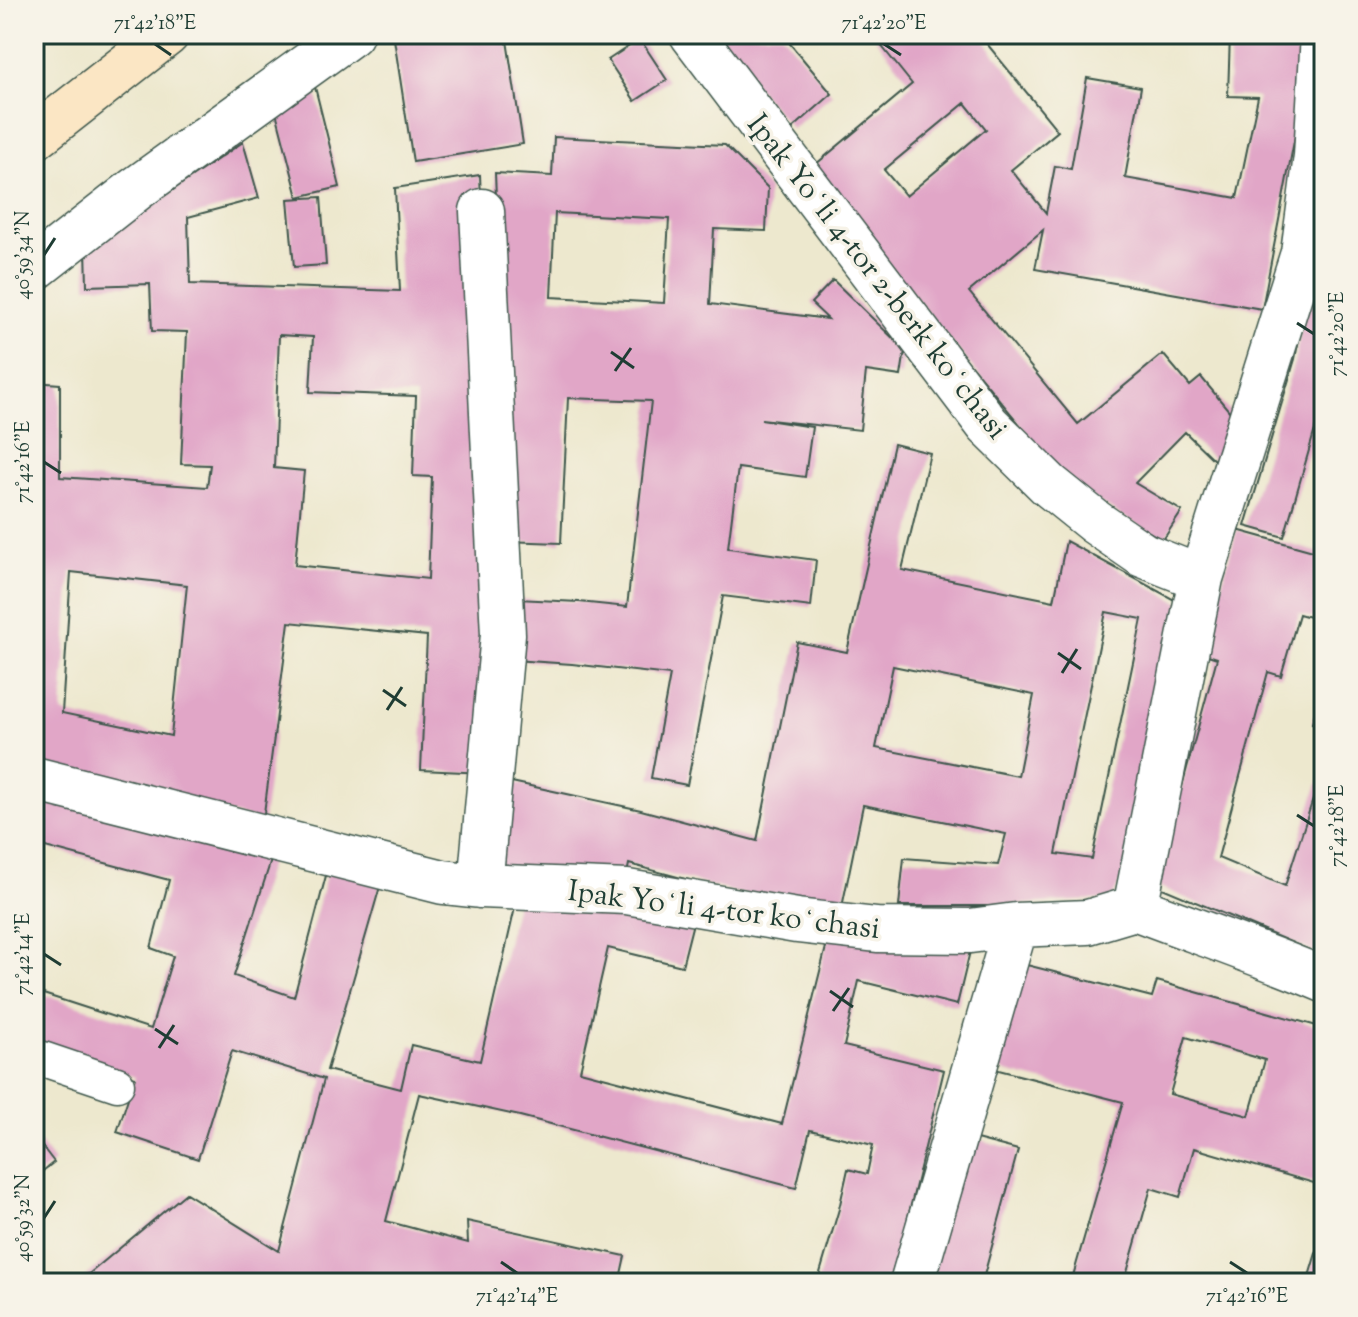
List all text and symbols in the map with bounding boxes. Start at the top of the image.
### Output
text: 71°42'18"E [114,10,196,39]
text: 71°42'20"E [842,10,926,39]
street label: Ipak Yoʻli 4-tor 2-berk koʻchasi [735,106,1017,449]
text: 40°59'34"N [10,210,39,300]
text: 71°42'20"E [1324,292,1353,376]
text: 71°42'16"E [10,421,39,503]
text: 71°42'18"E [1324,785,1353,867]
street label: Ipak Yoʻli 4-tor koʻchasi [565,871,882,952]
text: 71°42'14"E [10,913,39,995]
text: 40°59'32"N [10,1174,39,1262]
text: 71°42'14"E [476,1283,558,1312]
text: 71°42'16"E [1206,1283,1288,1312]

